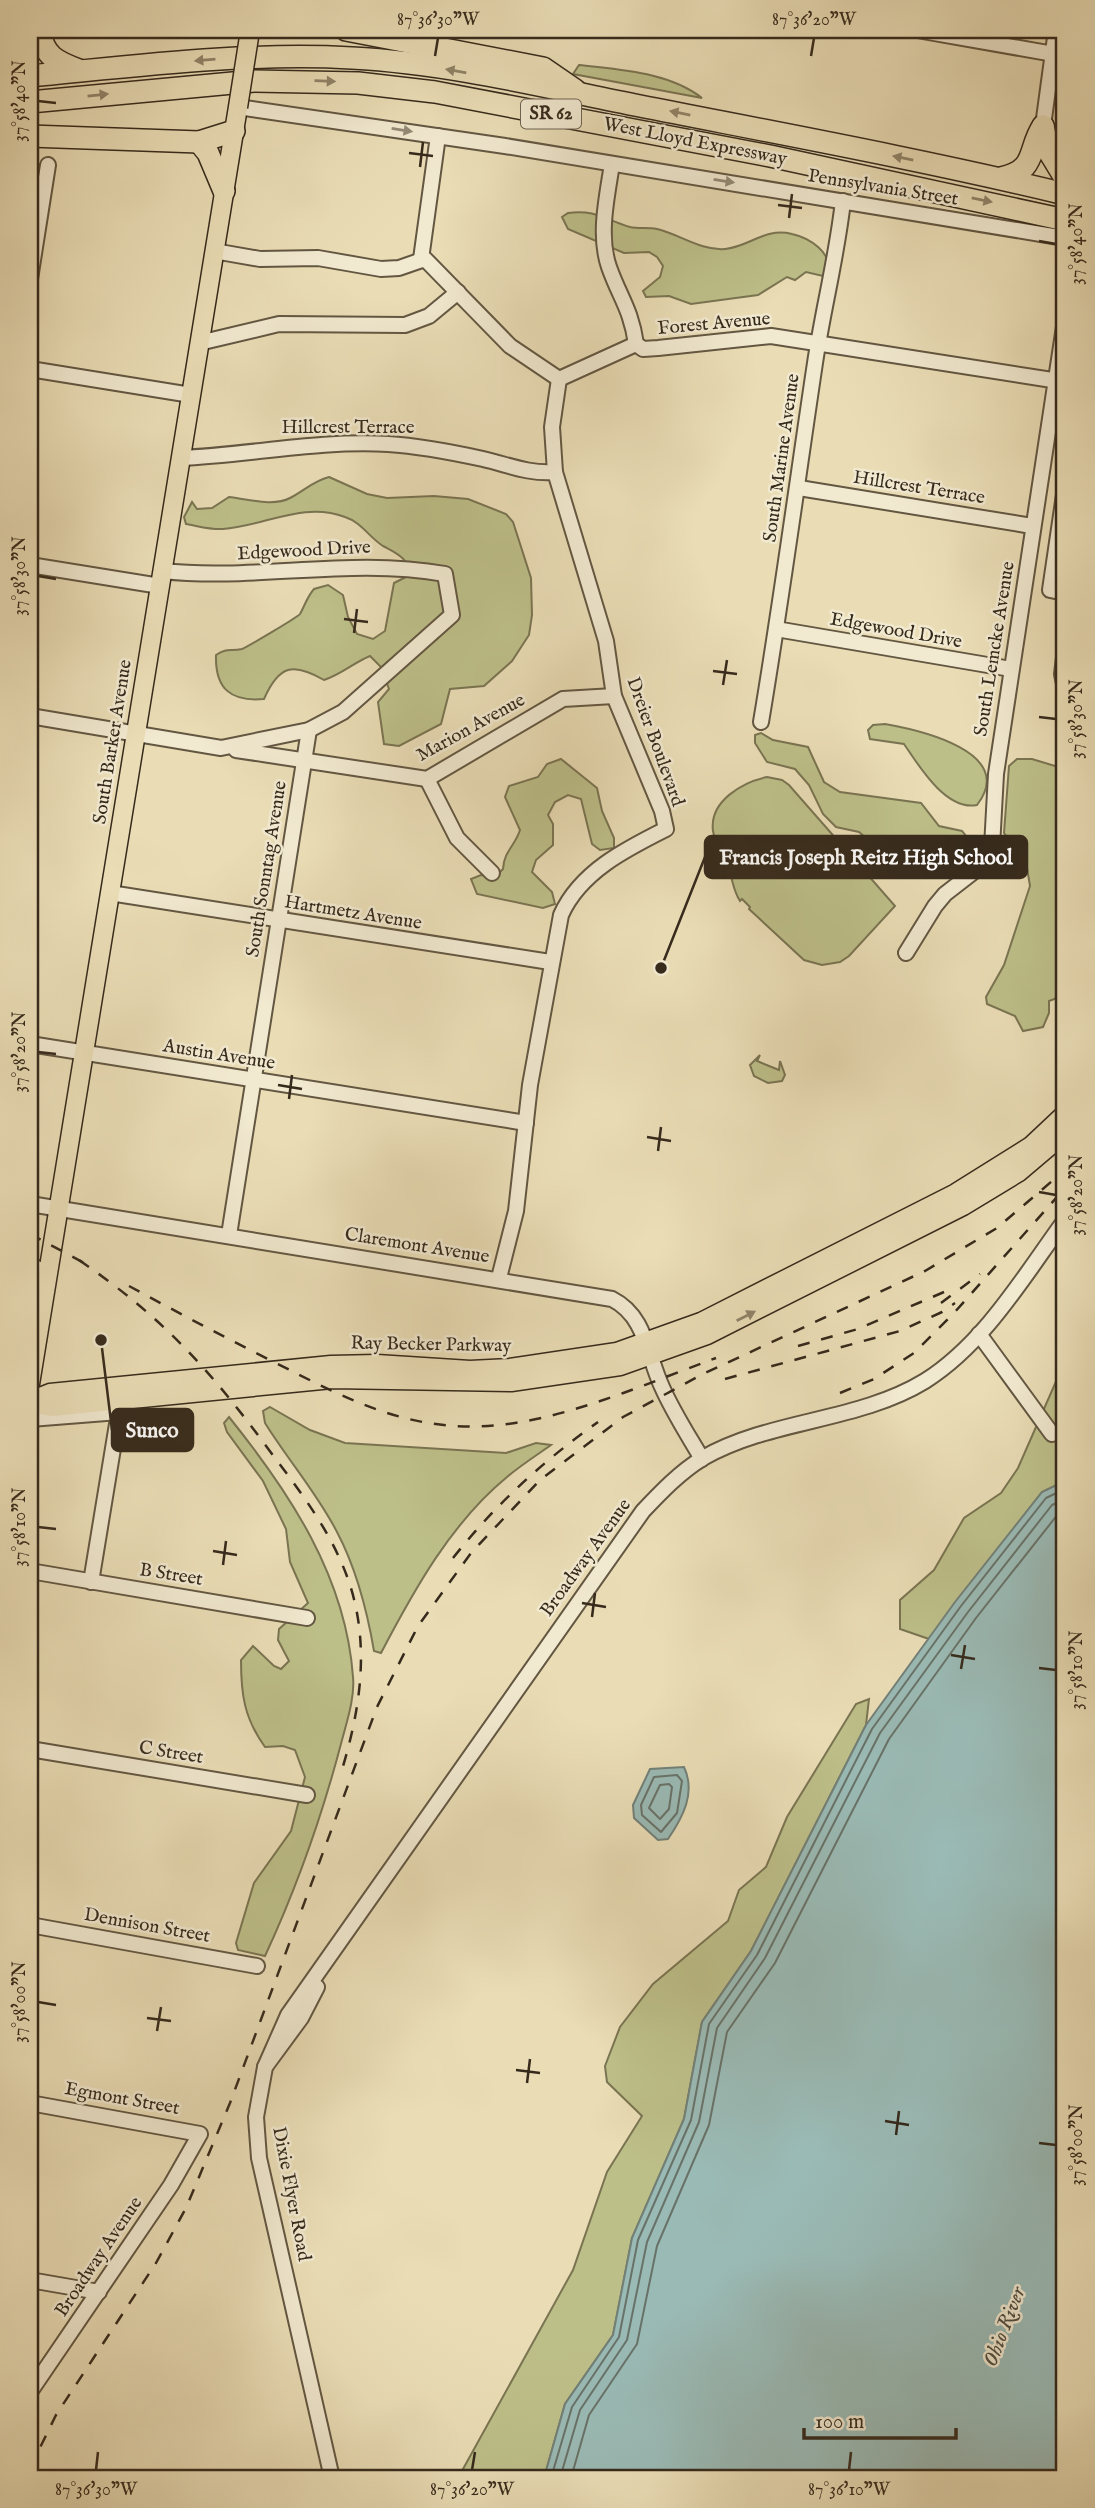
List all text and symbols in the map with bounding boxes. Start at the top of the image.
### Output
text: 87°36'30"W [397,9,480,32]
text: 87°36'20"W [772,9,857,32]
one-way arrow [194,55,216,66]
text: 37°58'40"N [9,60,32,142]
one-way arrow [445,65,467,76]
one-way arrow [314,76,336,87]
one-way arrow [87,89,109,100]
road number: SR 62 [521,100,581,128]
one-way arrow [669,108,691,119]
street label: West Lloyd Expressway [601,112,790,172]
one-way arrow [391,125,413,136]
one-way arrow [892,152,914,163]
street label: Pennsylvania Street [806,164,960,212]
one-way arrow [713,176,735,187]
one-way arrow [971,195,993,206]
text: 37°58'40"N [1066,203,1089,285]
street label: Forest Avenue [657,307,772,341]
street label: South Marine Avenue [758,372,806,544]
street label: Hillcrest Terrace [282,416,415,440]
street label: Hillcrest Terrace [851,466,987,510]
text: 37°58'30"N [9,536,32,616]
street label: Edgewood Drive [237,536,372,566]
street label: South Lemcke Avenue [969,560,1021,738]
street label: Edgewood Drive [828,608,964,654]
street label: South Barker Avenue [88,658,138,826]
street label: Dreier Boulevard [620,674,690,811]
text: 37°58'30"N [1066,679,1089,759]
street label: Marion Avenue [412,688,530,768]
street label: South Sonntag Avenue [241,779,293,959]
callout: Francis Joseph Reitz High School [705,836,1027,878]
text: Francis Joseph Reitz High School [719,845,1014,872]
street label: Hartmetz Avenue [283,890,424,936]
text: 37°58'20"N [9,1011,32,1093]
street label: Austin Avenue [160,1034,277,1076]
text: 37°58'20"N [1066,1154,1089,1236]
street label: Claremont Avenue [343,1223,491,1269]
one-way arrow [736,1310,756,1321]
street label: Ray Becker Parkway [350,1332,512,1358]
callout: Sunco [112,1409,193,1451]
text: Sunco [125,1418,179,1445]
text: 37°58'10"N [9,1487,32,1567]
street label: Broadway Avenue [535,1494,637,1622]
street label: B Street [138,1558,205,1592]
text: 37°58'10"N [1066,1630,1089,1710]
street label: C Street [137,1736,205,1770]
street label: Dennison Street [82,1903,212,1949]
text: 37°58'00"N [9,1961,32,2043]
street label: Egmont Street [63,2077,182,2121]
text: 37°58'00"N [1066,2104,1089,2186]
street label: Dixie Flyer Road [266,2125,316,2264]
street label: Broadway Avenue [50,2192,148,2322]
water label: Ohio River [978,2283,1033,2371]
scale bar [804,2396,957,2440]
text: 100 m [815,2409,864,2436]
text: 87°36'30"W [55,2479,138,2502]
text: 87°36'20"W [430,2479,515,2502]
text: 87°36'10"W [808,2479,891,2502]

